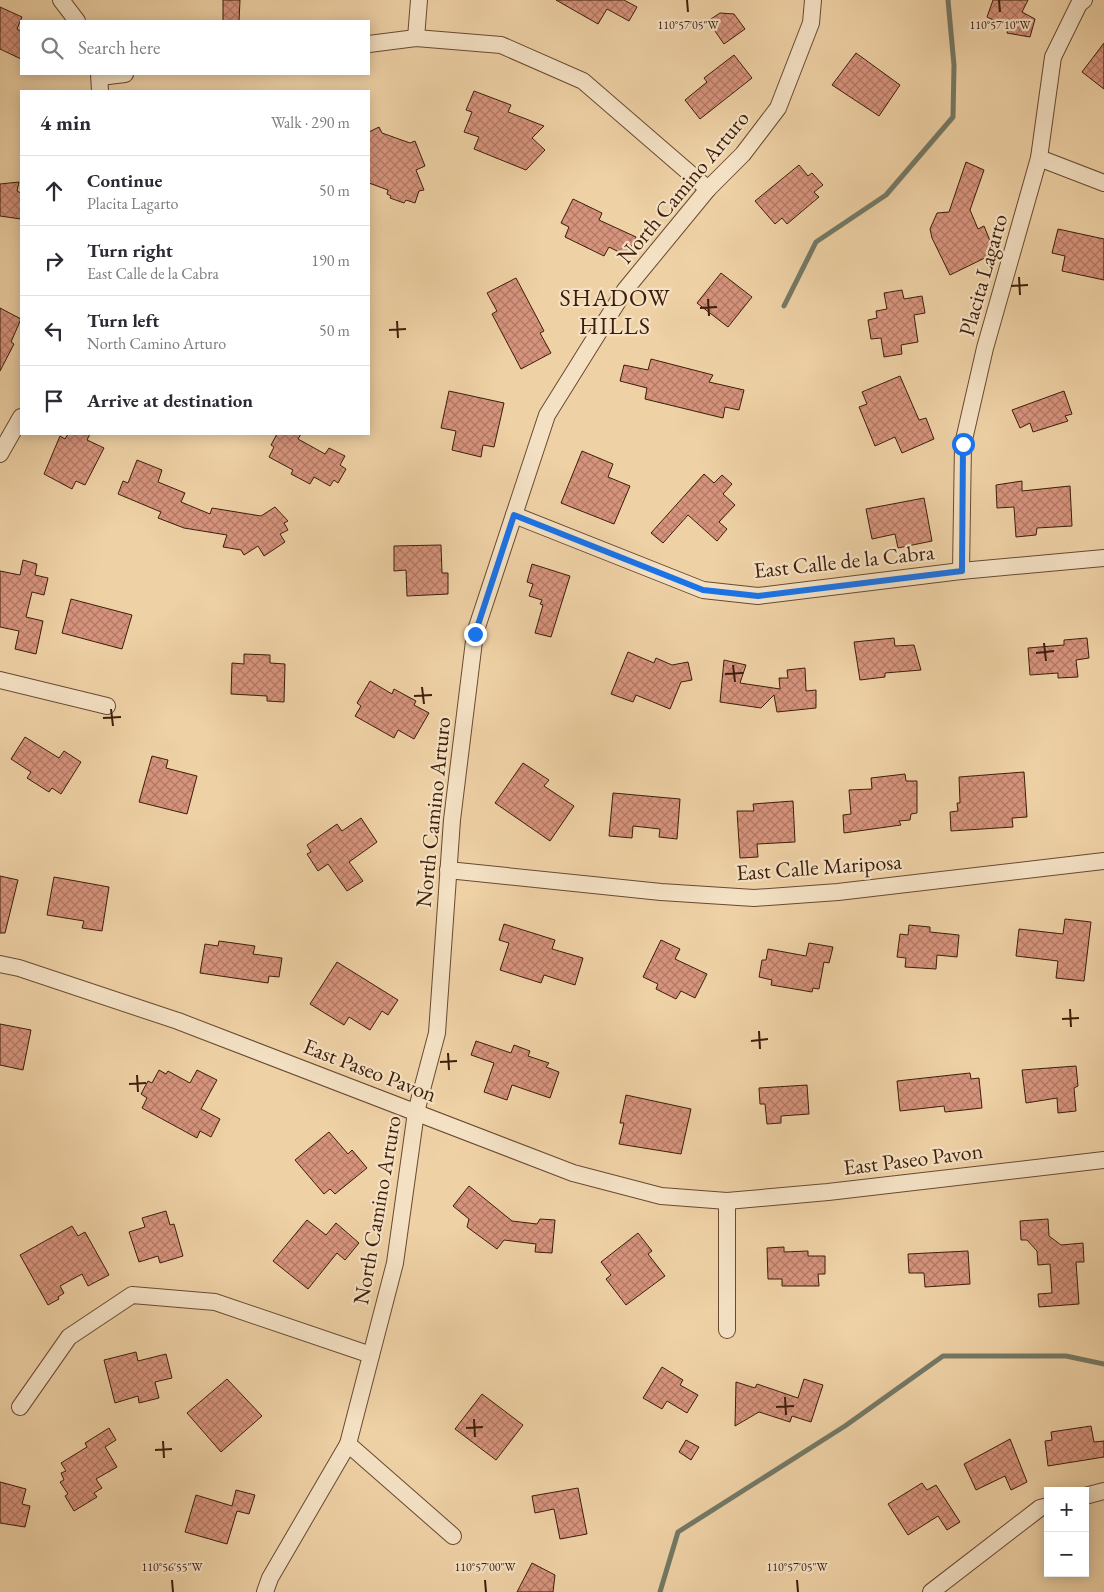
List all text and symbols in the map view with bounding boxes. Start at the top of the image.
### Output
text: 110°57'05"W [657,17,720,33]
text: 110°57'10"W [969,17,1032,33]
search box [20,20,370,75]
icon: search [38,34,66,62]
text: Search here [78,35,160,60]
street label: North Camino Arturo [610,104,756,270]
text: 4 min [40,109,91,136]
text: Walk · 290 m [271,112,350,133]
text: Continue [87,168,162,193]
icon: ahead [40,177,68,205]
text: 50 m [319,180,350,201]
text: Placita Lagarto [87,193,178,214]
street label: Placita Lagarto [952,210,1014,339]
text: Turn right [87,238,173,263]
icon: right [40,247,68,275]
text: 190 m [311,250,350,271]
text: East Calle de la Cabra [87,263,219,284]
district label: SHADOW HILLS [560,282,670,341]
text: Turn left [87,308,159,333]
icon: left [40,317,68,345]
text: 50 m [319,320,350,341]
text: North Camino Arturo [87,333,226,354]
icon: arrive [40,387,68,415]
text: Arrive at destination [87,388,253,413]
route start [952,433,975,456]
street label: East Calle de la Cabra [752,537,936,585]
route end [464,623,487,646]
street label: North Camino Arturo [409,715,457,909]
street label: East Calle Mariposa [735,847,903,887]
street label: East Paseo Pavon [299,1031,441,1109]
street label: North Camino Arturo [346,1113,408,1307]
street label: East Paseo Pavon [841,1136,985,1182]
map controls [1044,1487,1089,1577]
button: + [1044,1487,1089,1532]
button: − [1044,1532,1089,1577]
text: 110°56'55"W [141,1559,204,1575]
text: 110°57'00"W [454,1559,517,1575]
text: 110°57'05"W [766,1559,829,1575]

